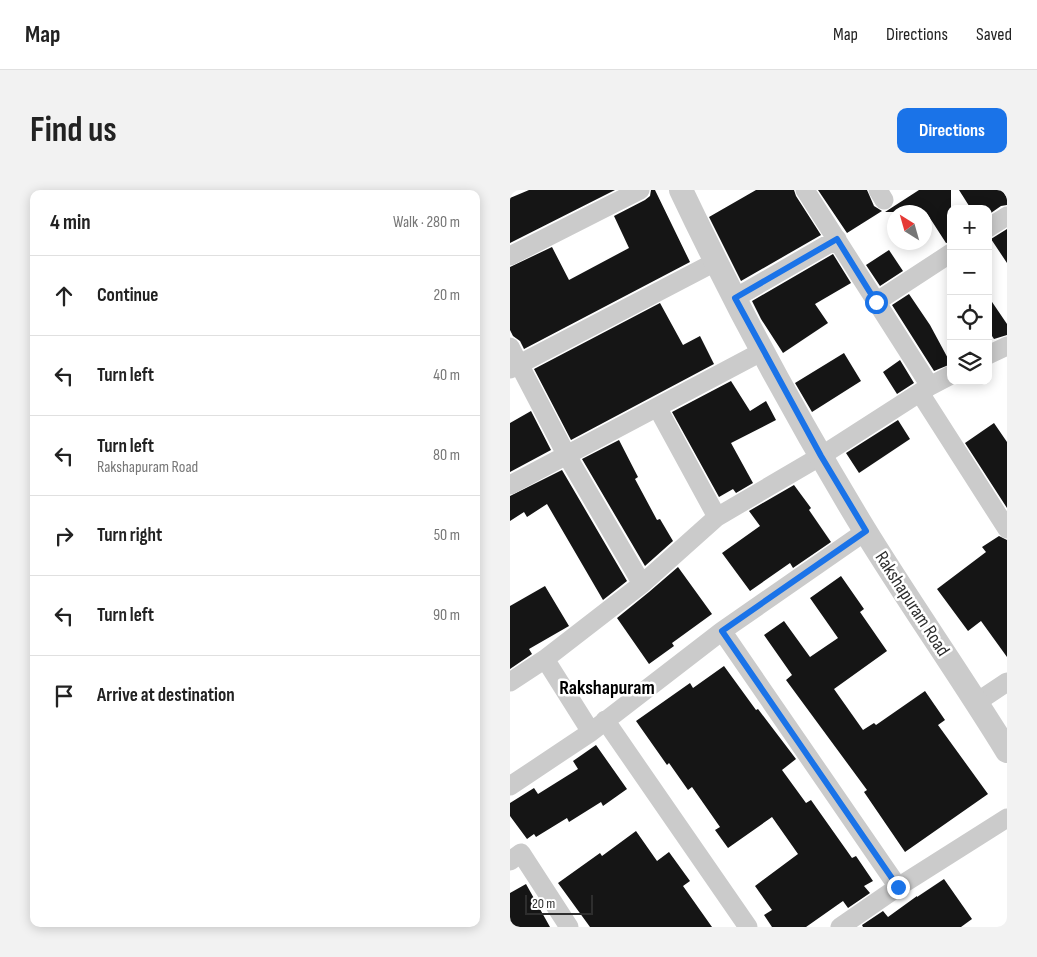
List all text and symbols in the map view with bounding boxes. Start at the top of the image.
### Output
text: Map [25,20,60,49]
text: Map [833,24,858,45]
text: Directions [886,24,948,45]
text: Saved [976,24,1012,45]
button: Directions [897,108,1007,153]
text: Find us [30,109,117,152]
north arrow [887,205,932,250]
map controls [947,205,992,385]
button: + [947,205,992,250]
text: 4 min [50,210,91,235]
text: Walk · 280 m [393,213,460,232]
button: − [947,250,992,295]
icon: ahead [50,282,78,310]
text: Continue [97,284,158,307]
text: 20 m [433,286,460,305]
route start [865,291,888,314]
button: locate [947,295,992,340]
button: layers [947,340,992,385]
icon: left [50,362,78,390]
text: Turn left [97,364,154,387]
text: 40 m [433,366,460,385]
text: Turn left [97,435,154,458]
icon: left [50,442,78,470]
text: 80 m [433,446,460,465]
text: Rakshapuram Road [97,458,198,477]
icon: right [50,522,78,550]
text: Turn right [97,524,162,547]
text: 50 m [434,526,460,545]
street label: Rakshapuram Road [870,547,954,661]
icon: left [50,602,78,630]
text: Turn left [97,604,154,627]
text: 90 m [433,606,460,625]
district label: Rakshapuram [559,676,655,700]
icon: arrive [50,682,78,710]
text: Arrive at destination [97,684,235,707]
route end [887,876,910,899]
scale bar [525,892,592,915]
text: 20 m [532,895,555,912]

